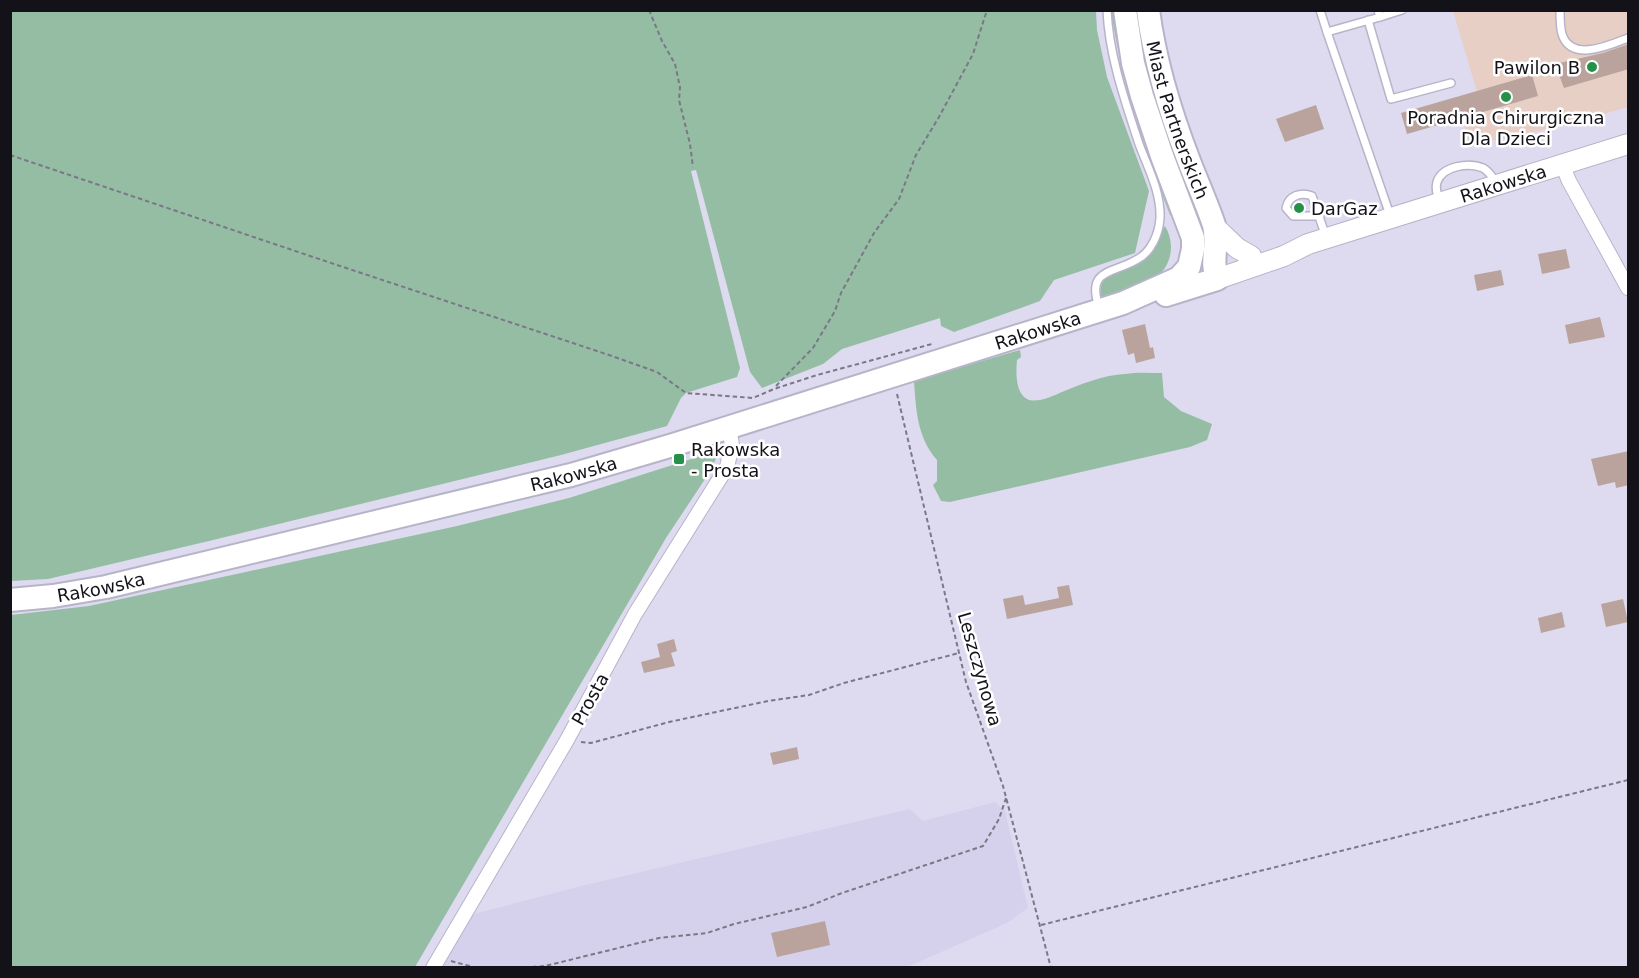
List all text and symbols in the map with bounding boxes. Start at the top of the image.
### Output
street label: Miast Partnerskich [1143,39,1214,202]
place label: Pawilon B [1494,57,1580,78]
marker: Pawilon B [1585,60,1599,74]
marker: Poradnia Chirurgiczna Dla Dzieci [1499,90,1513,104]
place label: Poradnia Chirurgiczna Dla Dzieci [1407,107,1605,149]
street label: Rakowska [1457,160,1549,206]
place label: DarGaz [1311,198,1378,219]
marker: DarGaz [1292,201,1306,215]
street label: Rakowska [992,306,1083,353]
place label: Rakowska - Prosta [691,439,780,481]
street label: Rakowska [528,452,619,495]
marker: Rakowska - Prosta [672,452,686,466]
street label: Rakowska [55,568,147,606]
street label: Leszczynowa [954,609,1006,729]
street label: Prosta [567,669,613,729]

